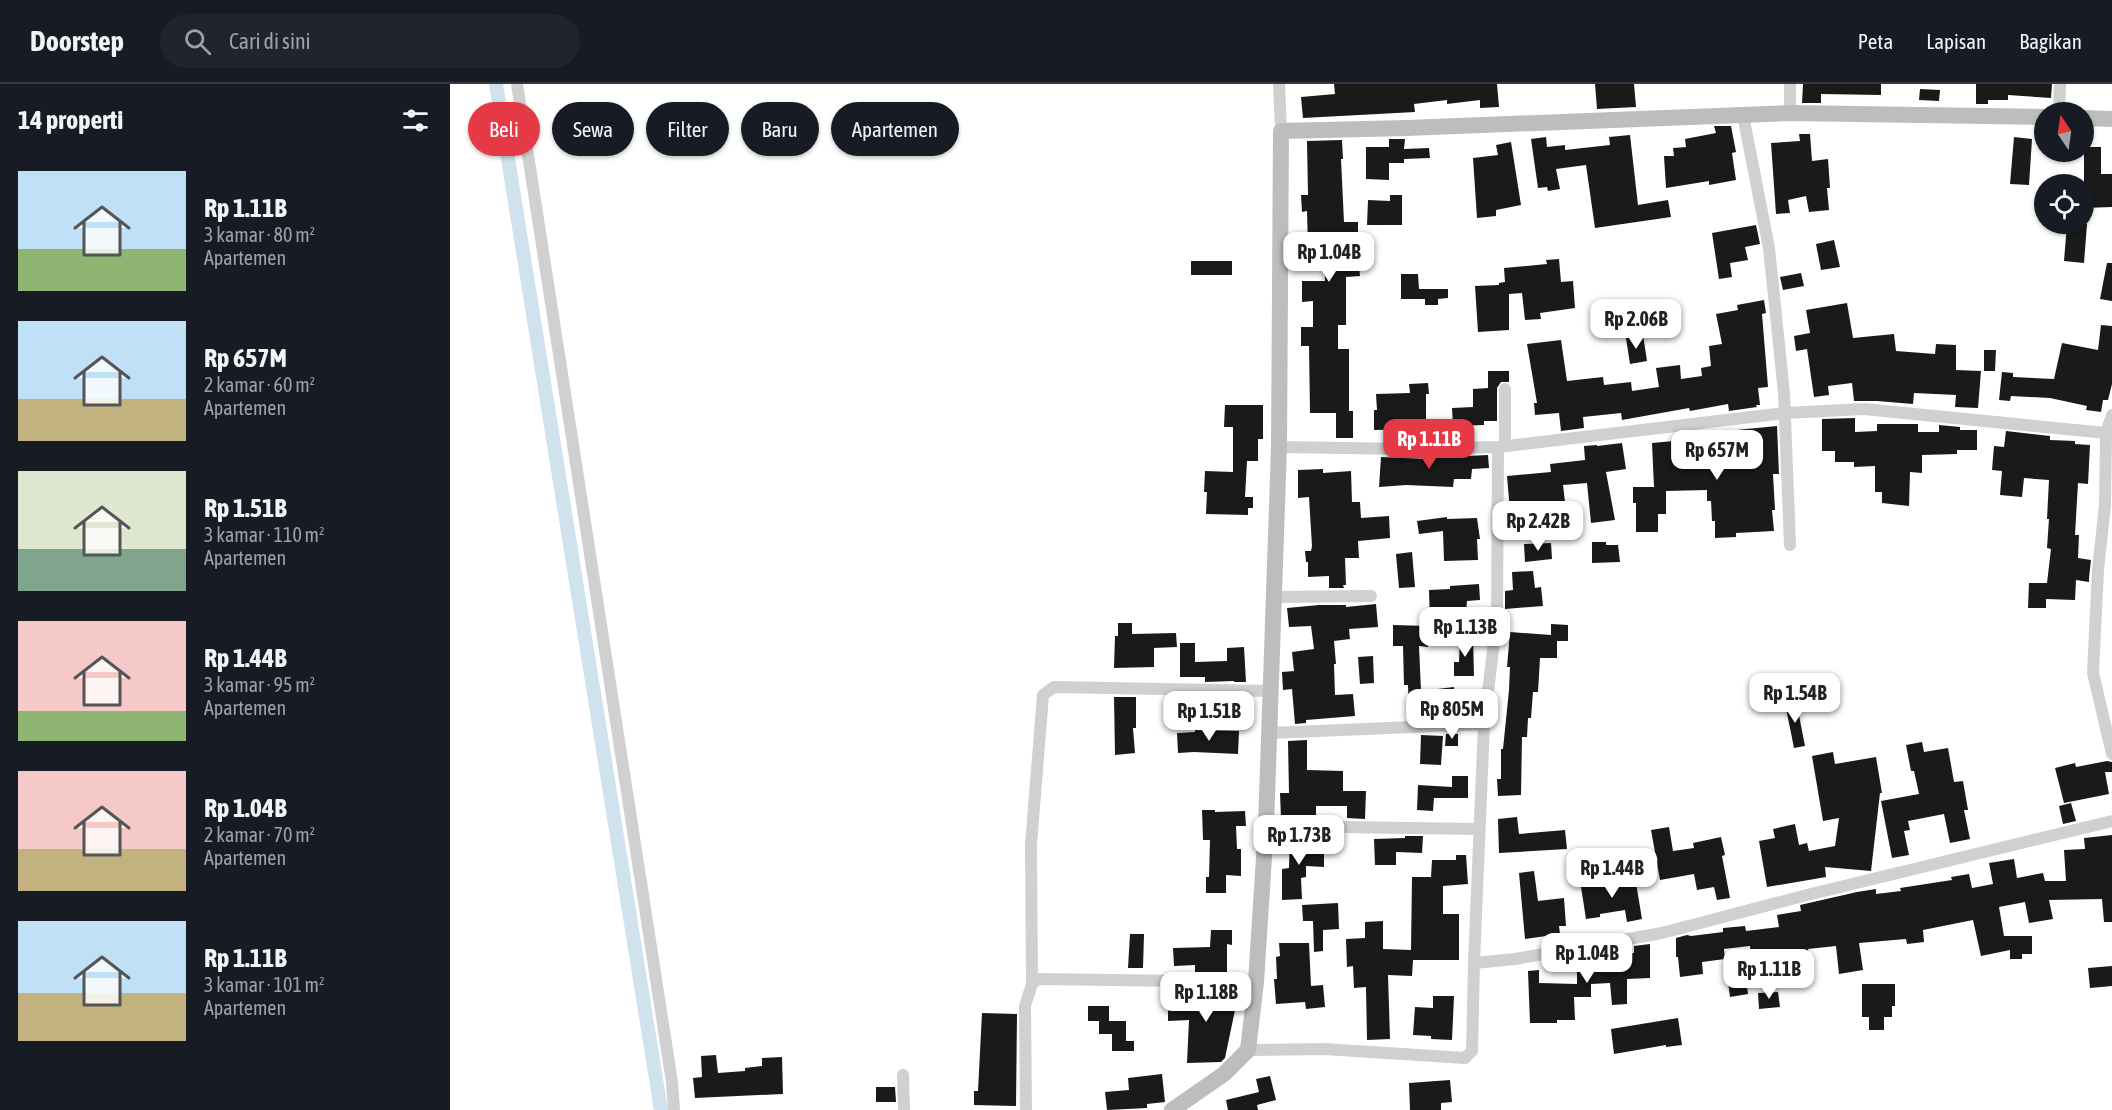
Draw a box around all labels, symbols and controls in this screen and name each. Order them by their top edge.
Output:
search box [160,14,580,68]
text: Doorstep [30,25,124,57]
icon: search [181,25,214,58]
text: Cari di sini [229,28,311,54]
text: Peta [1858,29,1893,53]
text: Lapisan [1926,29,1986,53]
text: Bagikan [2019,29,2082,53]
chip: Beli [468,102,540,156]
chip: Sewa [552,102,634,156]
chip: Filter [646,102,729,156]
chip: Baru [741,102,819,156]
chip: Apartemen [831,102,959,156]
north arrow [2034,102,2094,162]
map controls [2034,102,2094,234]
icon: filters [399,104,432,137]
text: 14 properti [18,105,123,135]
button: locate [2034,174,2094,234]
text: Rp 1.11B [204,193,287,223]
icon: home [66,195,138,267]
text: 3 kamar · 80 m² [204,223,315,246]
pin: Rp 1.04B [1267,232,1391,283]
text: Rp 1.04B [1297,240,1361,263]
text: Apartemen [204,246,286,269]
pin: Rp 2.06B [1574,299,1698,350]
text: Rp 2.06B [1604,307,1668,330]
text: Rp 657M [204,343,287,373]
icon: home [66,345,138,417]
text: 2 kamar · 60 m² [204,373,315,396]
text: Apartemen [204,396,286,419]
pin: Rp 1.11B [1367,419,1491,470]
text: Rp 1.11B [1397,427,1461,450]
pin: Rp 657M [1662,430,1772,481]
text: Rp 657M [1685,438,1749,461]
text: Rp 1.51B [204,493,287,523]
icon: home [66,495,138,567]
pin: Rp 2.42B [1476,501,1600,552]
text: Rp 2.42B [1506,509,1570,532]
text: 3 kamar · 110 m² [204,523,325,546]
text: Apartemen [204,546,286,569]
pin: Rp 1.13B [1403,607,1527,658]
text: Rp 1.13B [1433,615,1497,638]
text: Rp 1.44B [204,643,287,673]
icon: home [66,645,138,717]
text: 3 kamar · 95 m² [204,673,315,696]
pin: Rp 1.54B [1733,673,1857,724]
text: Rp 1.54B [1763,681,1827,704]
pin: Rp 805M [1397,689,1507,740]
pin: Rp 1.51B [1147,691,1271,742]
text: Apartemen [204,696,286,719]
text: Rp 805M [1420,697,1484,720]
text: Rp 1.51B [1177,699,1241,722]
text: Rp 1.04B [204,793,287,823]
icon: home [66,795,138,867]
pin: Rp 1.73B [1237,815,1361,866]
text: 2 kamar · 70 m² [204,823,315,846]
text: Rp 1.73B [1267,823,1331,846]
text: Apartemen [204,846,286,869]
pin: Rp 1.44B [1550,848,1674,899]
text: Rp 1.44B [1580,856,1644,879]
pin: Rp 1.04B [1525,933,1649,984]
text: Rp 1.04B [1555,941,1619,964]
text: Rp 1.11B [204,943,287,973]
icon: home [66,945,138,1017]
pin: Rp 1.11B [1707,949,1831,1000]
text: Rp 1.11B [1737,957,1801,980]
pin: Rp 1.18B [1144,972,1268,1023]
text: 3 kamar · 101 m² [204,973,325,996]
text: Rp 1.18B [1174,980,1238,1003]
text: Apartemen [204,996,286,1019]

